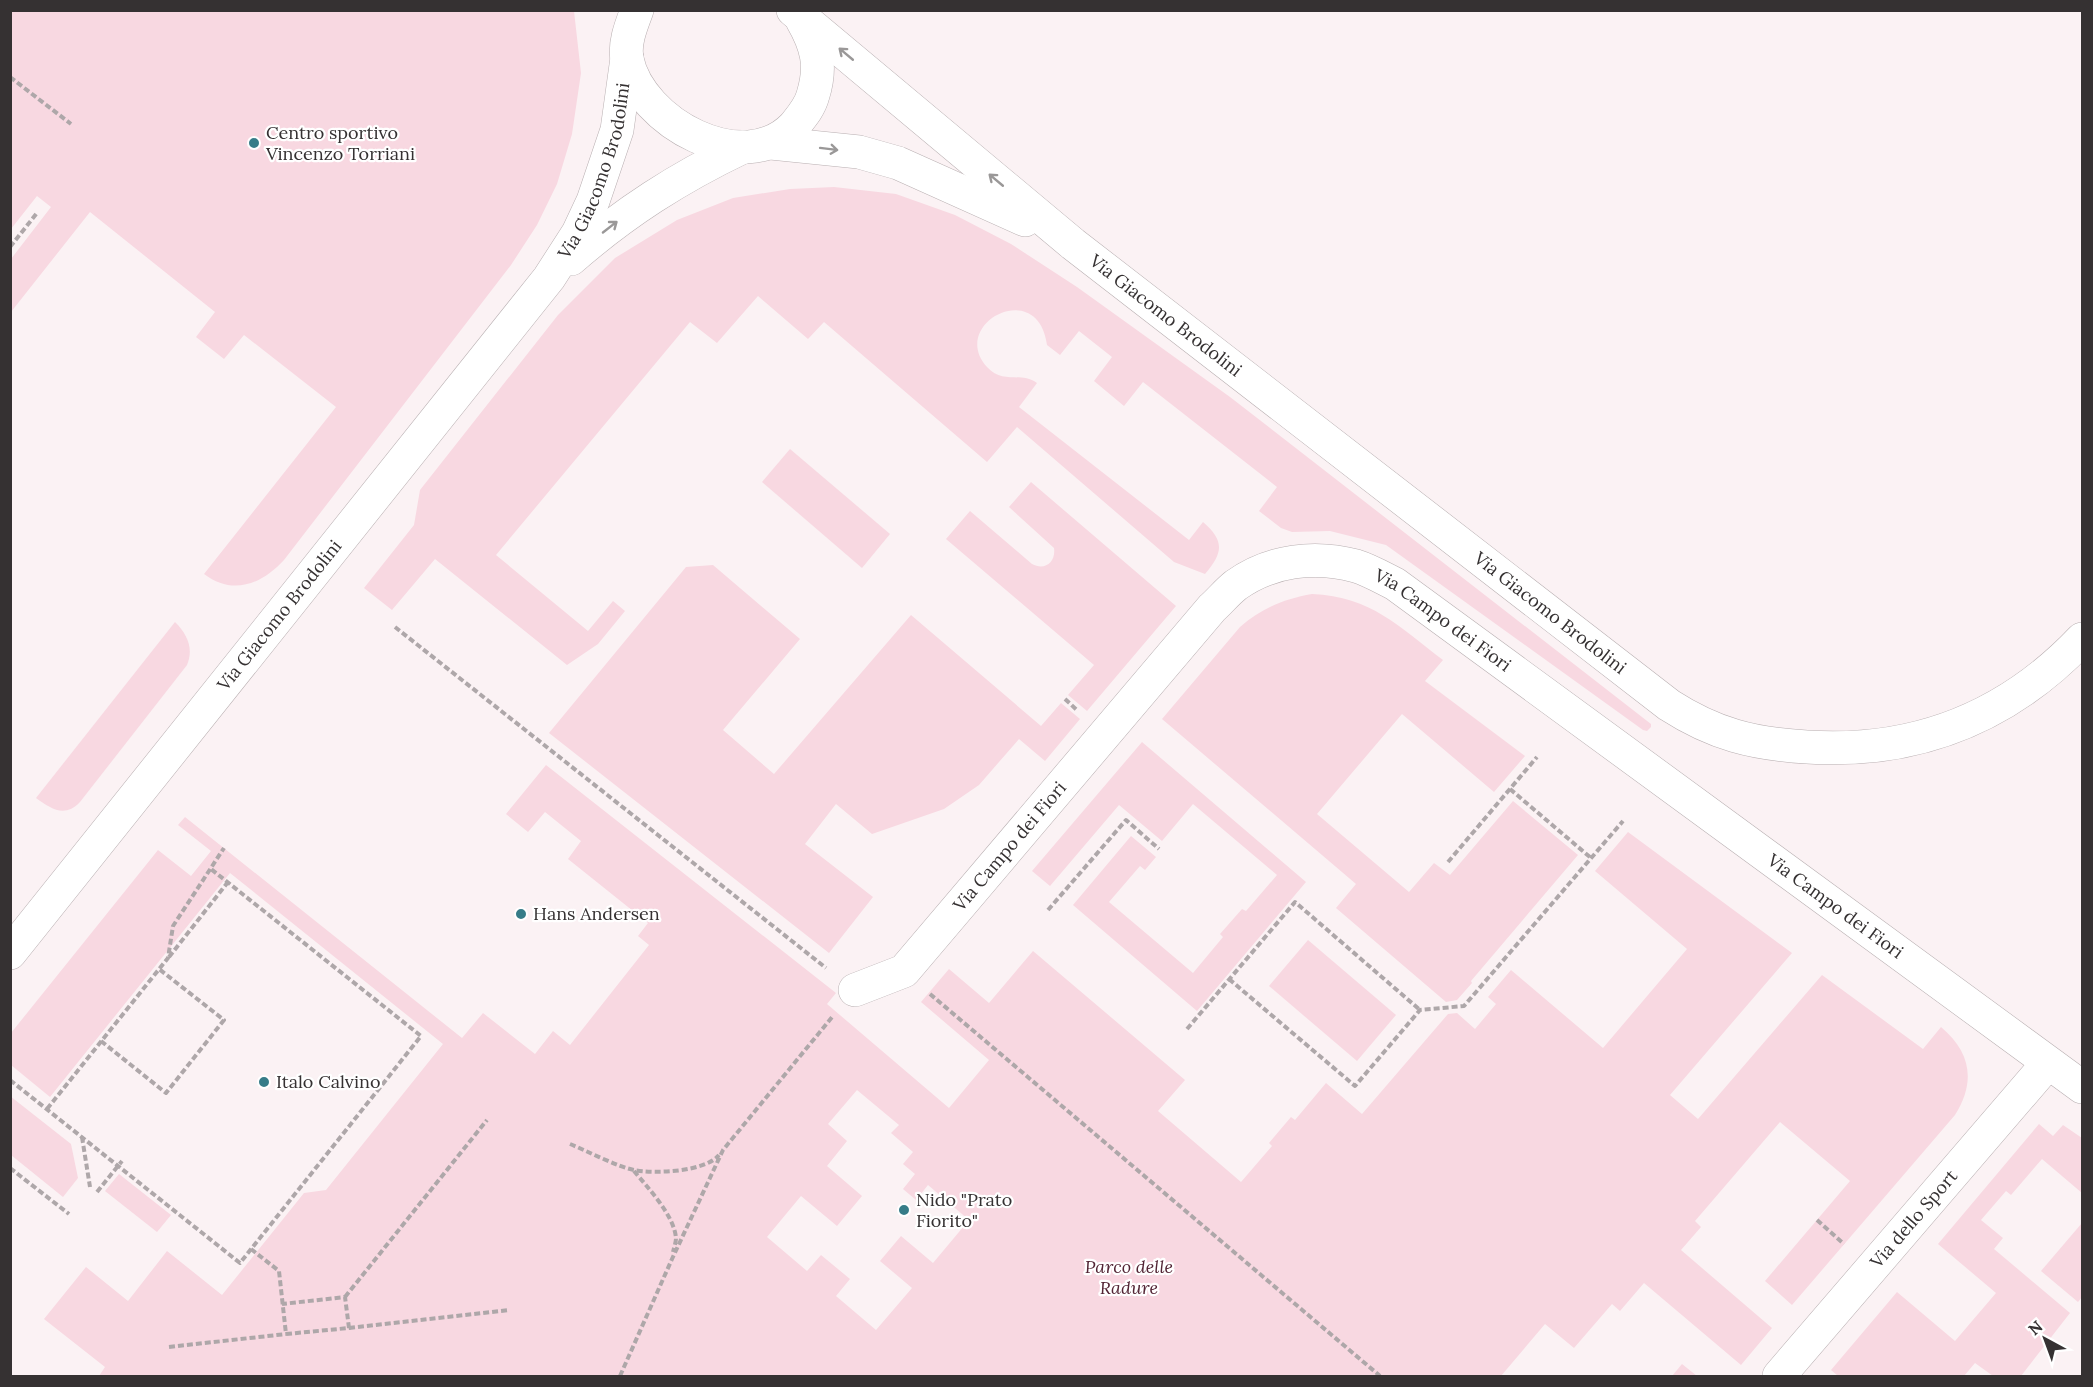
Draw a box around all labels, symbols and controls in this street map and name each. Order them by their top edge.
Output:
one-way arrow [838,48,854,61]
street label: Via Giacomo Brodolini [552,81,634,264]
place label: Centro sportivo Vincenzo Torriani [265,121,415,165]
marker: Centro sportivo Vincenzo Torriani [247,136,261,150]
one-way arrow [819,143,839,154]
one-way arrow [988,173,1004,186]
one-way arrow [602,220,618,233]
street label: Via Giacomo Brodolini [1084,248,1247,381]
street label: Via Giacomo Brodolini [211,535,346,696]
street label: Via Giacomo Brodolini [1469,546,1631,679]
street label: Via Campo dei Fiori [1370,563,1516,676]
street label: Via Campo dei Fiori [947,776,1071,916]
street label: Via Campo dei Fiori [1762,848,1908,963]
place label: Hans Andersen [533,902,660,925]
marker: Hans Andersen [514,907,528,921]
place label: Italo Calvino [276,1070,380,1093]
marker: Italo Calvino [257,1075,271,1089]
street label: Via dello Sport [1864,1165,1962,1273]
place label: Nido "Prato Fiorito" [916,1188,1012,1232]
marker: Nido "Prato Fiorito" [897,1203,911,1217]
park label: Parco delle Radure [1085,1255,1173,1299]
north arrow [2015,1309,2075,1369]
text: N [2024,1316,2046,1339]

